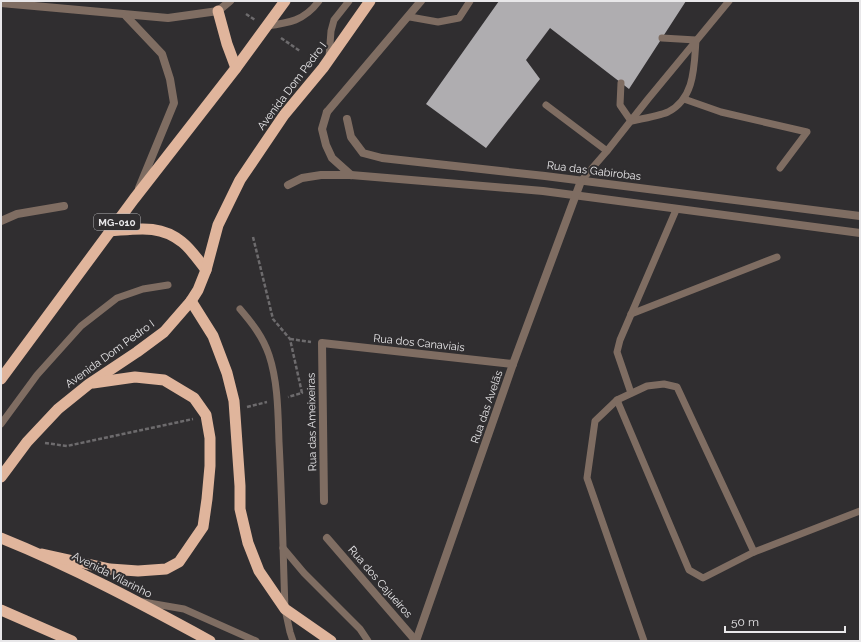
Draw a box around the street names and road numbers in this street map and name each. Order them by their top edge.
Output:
street label: Avenida Dom Pedro I [255,39,329,133]
street label: Rua das Gabirobas [546,159,642,183]
road number: MG-010 [94,214,140,230]
street label: Avenida Dom Pedro I [63,317,157,391]
street label: Rua dos Canaviais [373,332,465,354]
street label: Rua das Avelãs [468,369,506,445]
street label: Rua das Ameixeiras [305,373,319,471]
street label: Rua dos Cajueiros [345,543,415,621]
street label: Avenida Vilarinho [70,549,154,601]

